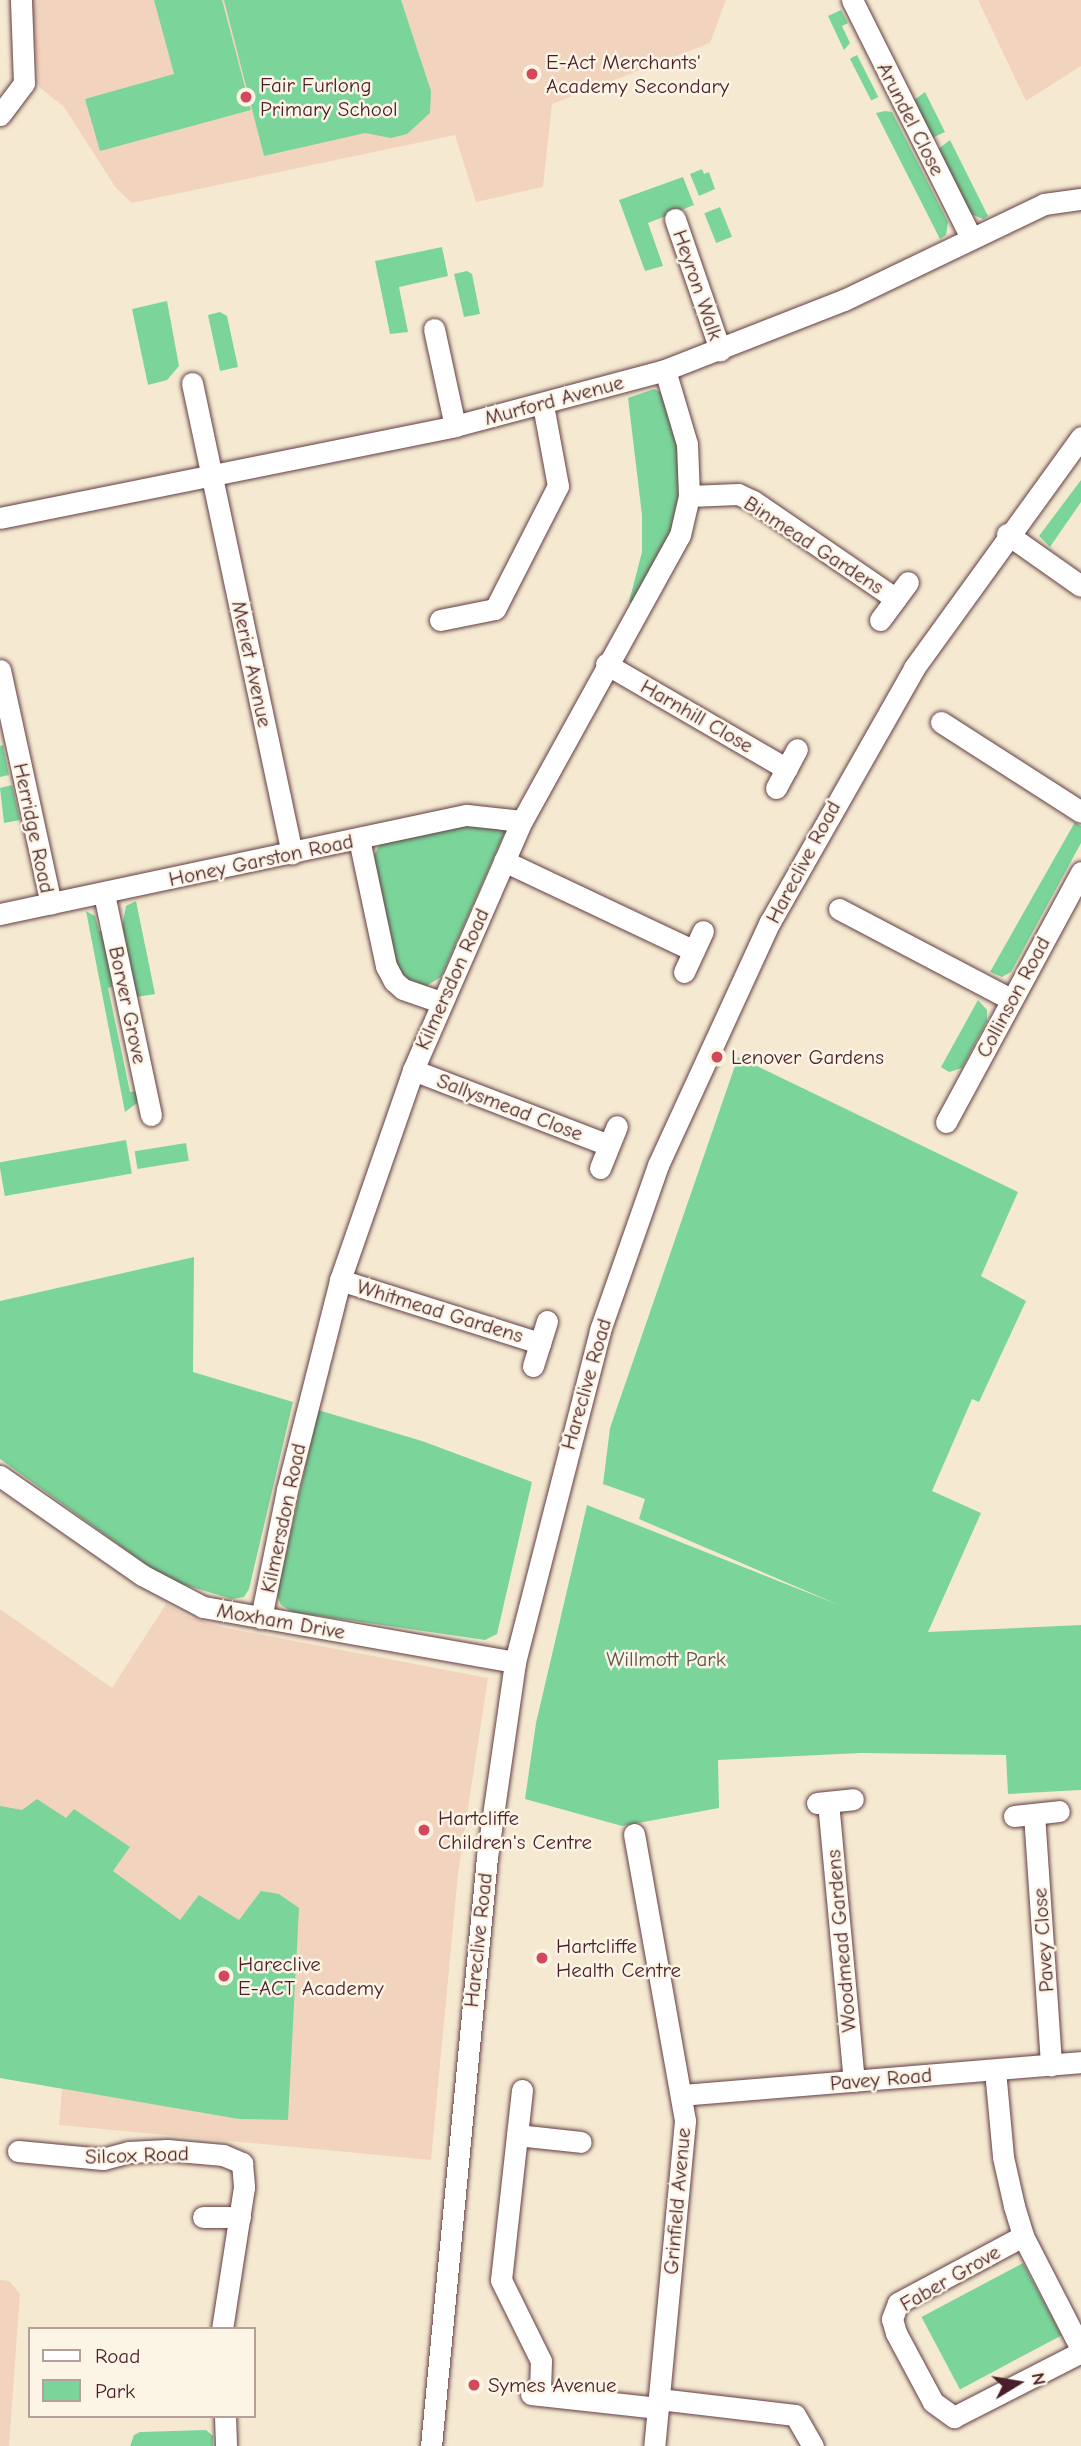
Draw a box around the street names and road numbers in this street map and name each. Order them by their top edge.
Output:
street label: Arundel Close [872,58,950,180]
street label: Heyron Walk [667,226,729,344]
street label: Murford Avenue [482,369,626,431]
street label: Binmead Gardens [739,490,889,600]
street label: Meriet Avenue [226,598,278,730]
street label: Harnhill Close [636,674,758,758]
street label: Herridge Road [8,761,60,895]
street label: Hareclive Road [760,796,846,928]
street label: Honey Garston Road [166,828,356,892]
street label: Kilmersdon Road [410,904,494,1054]
street label: Collinson Road [971,932,1055,1062]
street label: Borver Grove [103,944,153,1066]
street label: Sallysmead Close [433,1068,587,1146]
street label: Whitmead Gardens [354,1274,526,1348]
street label: Hareclive Road [555,1316,617,1452]
street label: Kilmersdon Road [255,1441,311,1595]
street label: Moxham Drive [215,1597,347,1645]
street label: Woodmead Gardens [820,1849,862,2033]
street label: Hareclive Road [458,1871,498,2009]
street label: Pavey Close [1027,1887,1059,1993]
street label: Pavey Road [829,2062,933,2096]
street label: Grinfield Avenue [658,2126,696,2276]
street label: Silcox Road [85,2141,189,2169]
street label: Faber Grove [895,2239,1005,2317]

